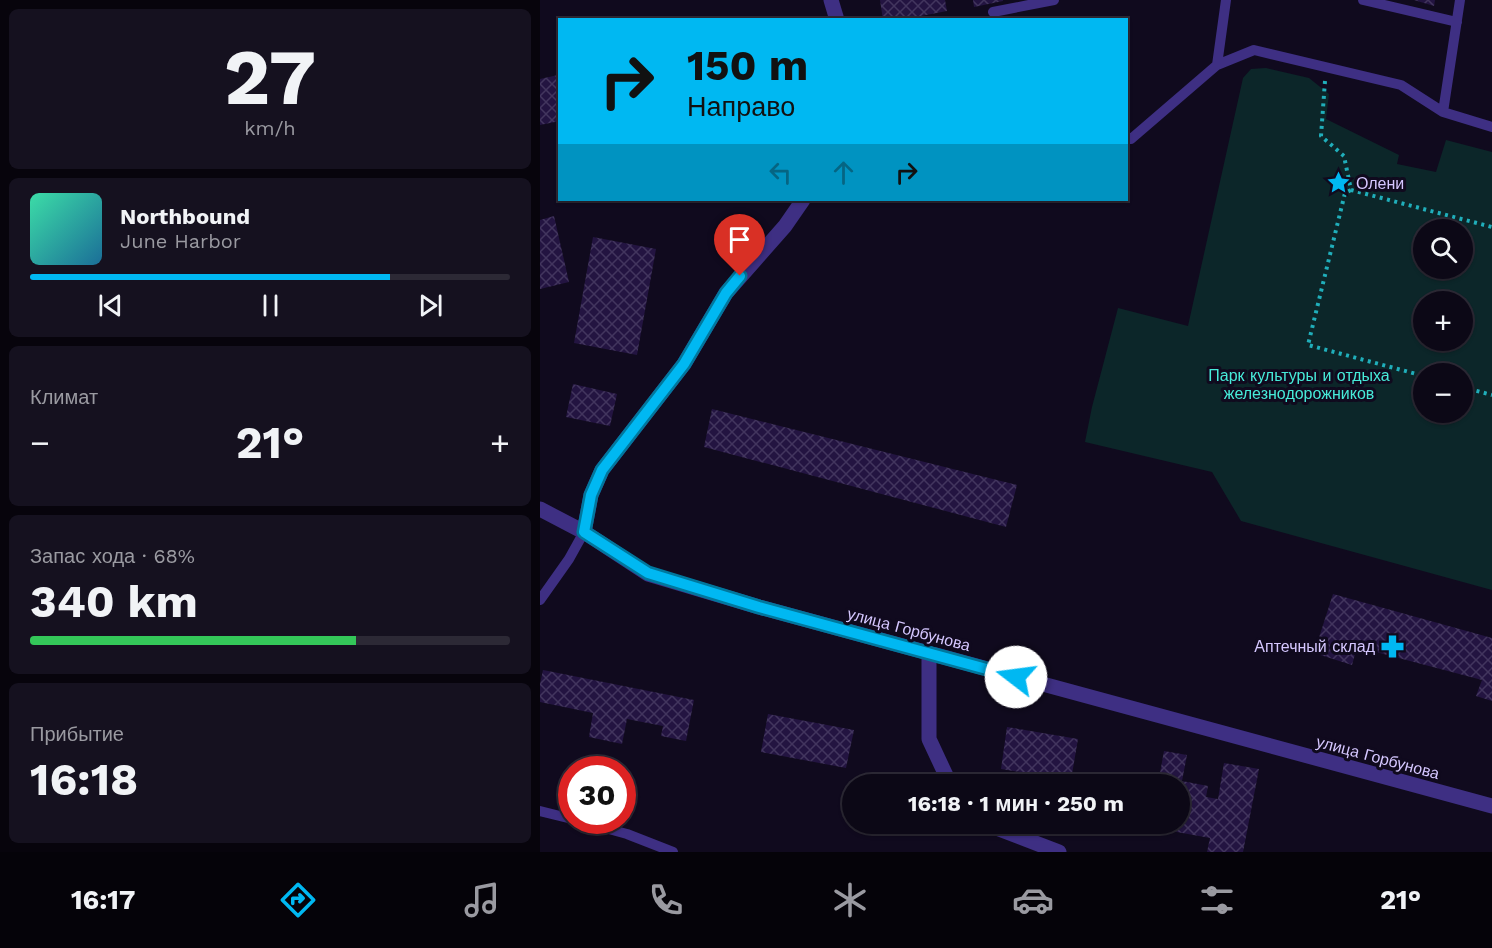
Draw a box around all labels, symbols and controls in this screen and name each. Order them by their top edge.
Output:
text: 27 [224,31,316,123]
text: 150 m [687,41,808,90]
icon: right [588,42,666,120]
text: Направо [687,91,795,123]
text: km/h [244,116,296,140]
icon: left [764,156,797,189]
icon: ahead [827,156,860,189]
icon: right [890,156,923,189]
place icon: Олени [1325,170,1351,196]
place label: Олени [1356,174,1404,193]
text: Northbound [120,204,250,229]
pin [714,214,765,276]
map controls [1413,219,1473,423]
button: search [1413,219,1473,279]
icon: arrive [723,223,756,256]
text: June Harbor [120,229,241,253]
icon: previous [94,289,127,322]
icon: pause [254,289,287,322]
icon: next [414,289,447,322]
button: + [1413,291,1473,351]
button: − [1413,363,1473,423]
park label: Парк культуры и отдыха железнодорожников [1208,366,1390,403]
text: Климат [30,385,98,409]
text: 21° [236,416,304,469]
text: − [30,423,50,462]
text: + [490,423,510,462]
text: Запас хода · 68% [30,544,195,568]
text: 340 km [30,575,198,628]
street label: улица Горбунова [845,604,973,655]
pharmacy icon: Аптечный склад [1380,633,1406,659]
place label: Аптечный склад [1254,637,1376,656]
position arrow [984,645,1048,709]
text: Прибытие [30,722,124,746]
street label: улица Горбунова [1314,732,1442,783]
text: 16:18 [30,753,138,806]
speed limit sign: 30 [558,756,636,834]
text: 16:18 · 1 мин · 250 m [908,791,1124,816]
icon: directions [277,879,319,921]
icon: music [461,879,503,921]
icon: phone [645,879,687,921]
icon: climate [829,879,871,921]
icon: car [1012,879,1054,921]
icon: filters [1196,879,1238,921]
text: 16:17 [71,884,135,916]
text: 21° [1380,884,1421,916]

